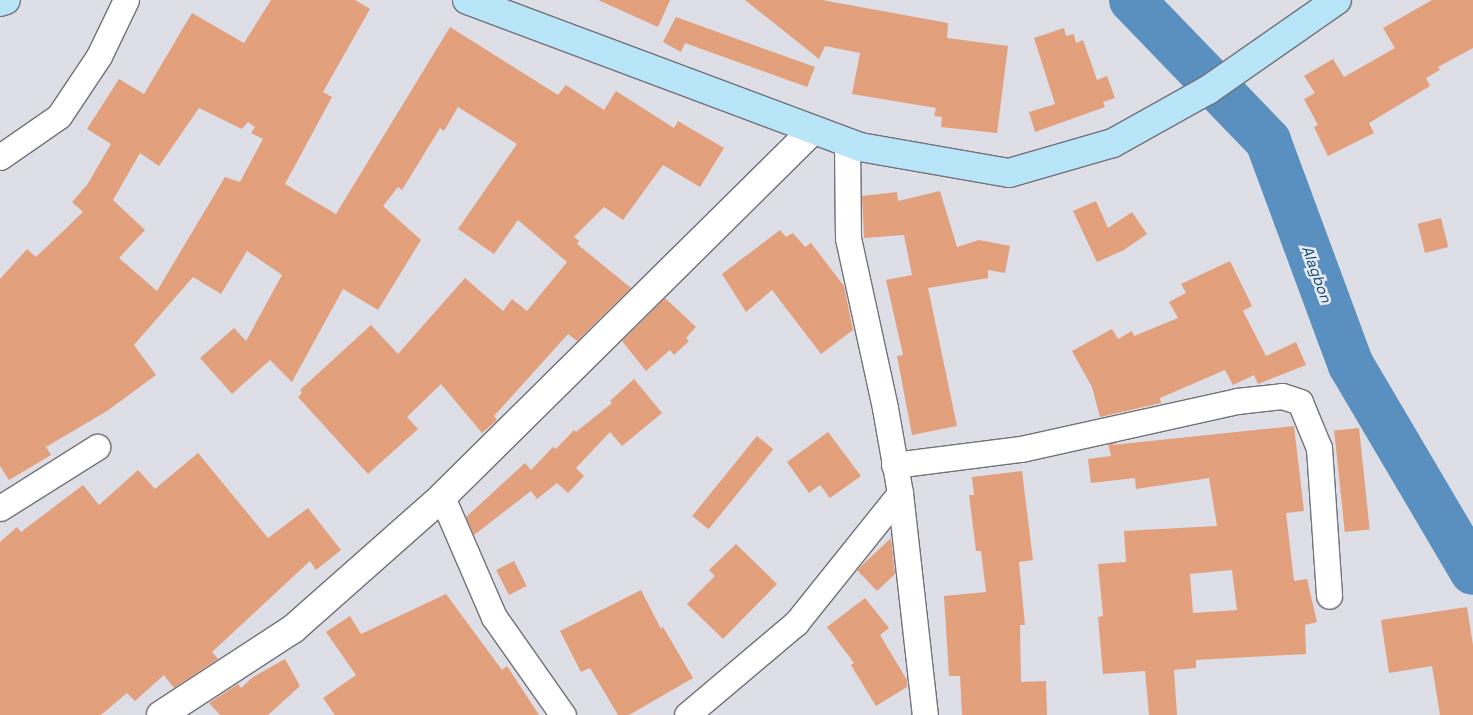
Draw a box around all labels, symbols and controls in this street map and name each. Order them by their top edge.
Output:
water label: Alagbon [1298,243,1336,305]

